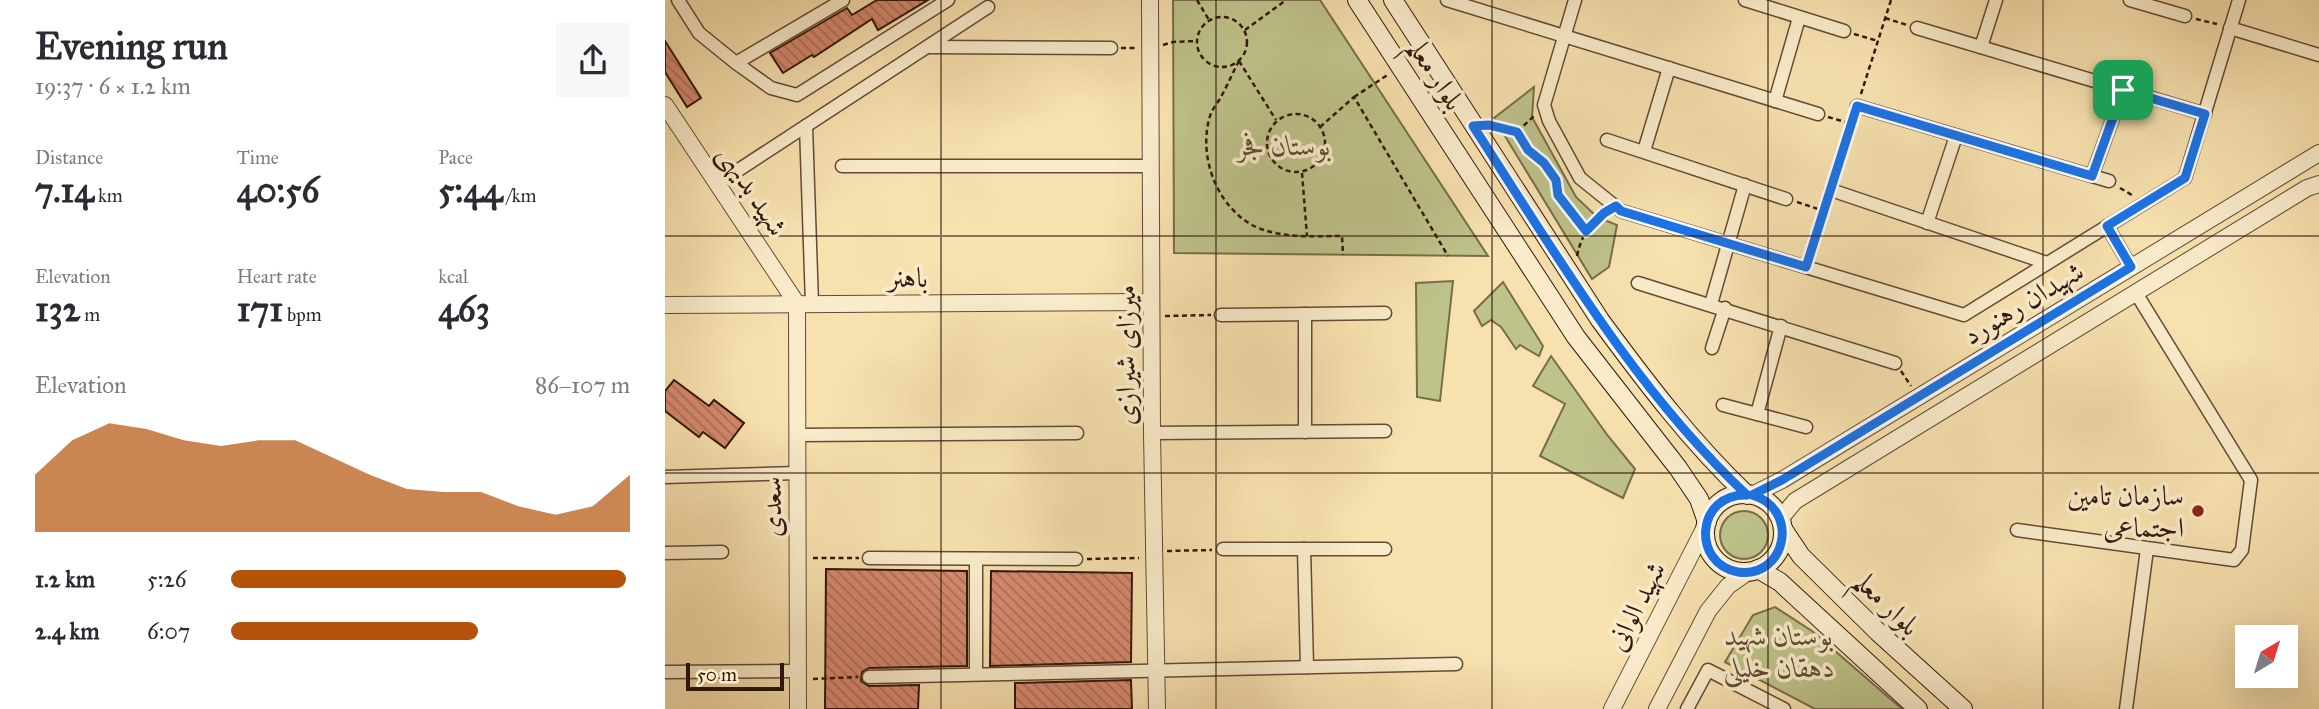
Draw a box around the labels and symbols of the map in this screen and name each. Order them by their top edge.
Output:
street label: بلوار معلم [1390,31,1472,123]
pin [2093,60,2153,120]
park label: بوستان فجر [1235,128,1331,163]
street label: شهید بدیهی [708,138,795,244]
street label: شهیدان رهنورد [1956,253,2090,354]
street label: باهنر [885,260,928,295]
street label: میرزای شیرازی [1108,285,1143,425]
street label: سعدی [754,477,789,537]
place label: سازمان تامین اجتماعی [2067,478,2184,545]
marker: سازمان تامین اجتماعی [2190,503,2206,519]
street label: شهید الوانی [1599,555,1674,657]
street label: بلوار معلم [1839,563,1928,651]
park label: بوستان شهید دهقان خلیلی [1723,618,1835,688]
north arrow [2235,625,2298,688]
scale bar [686,660,784,692]

